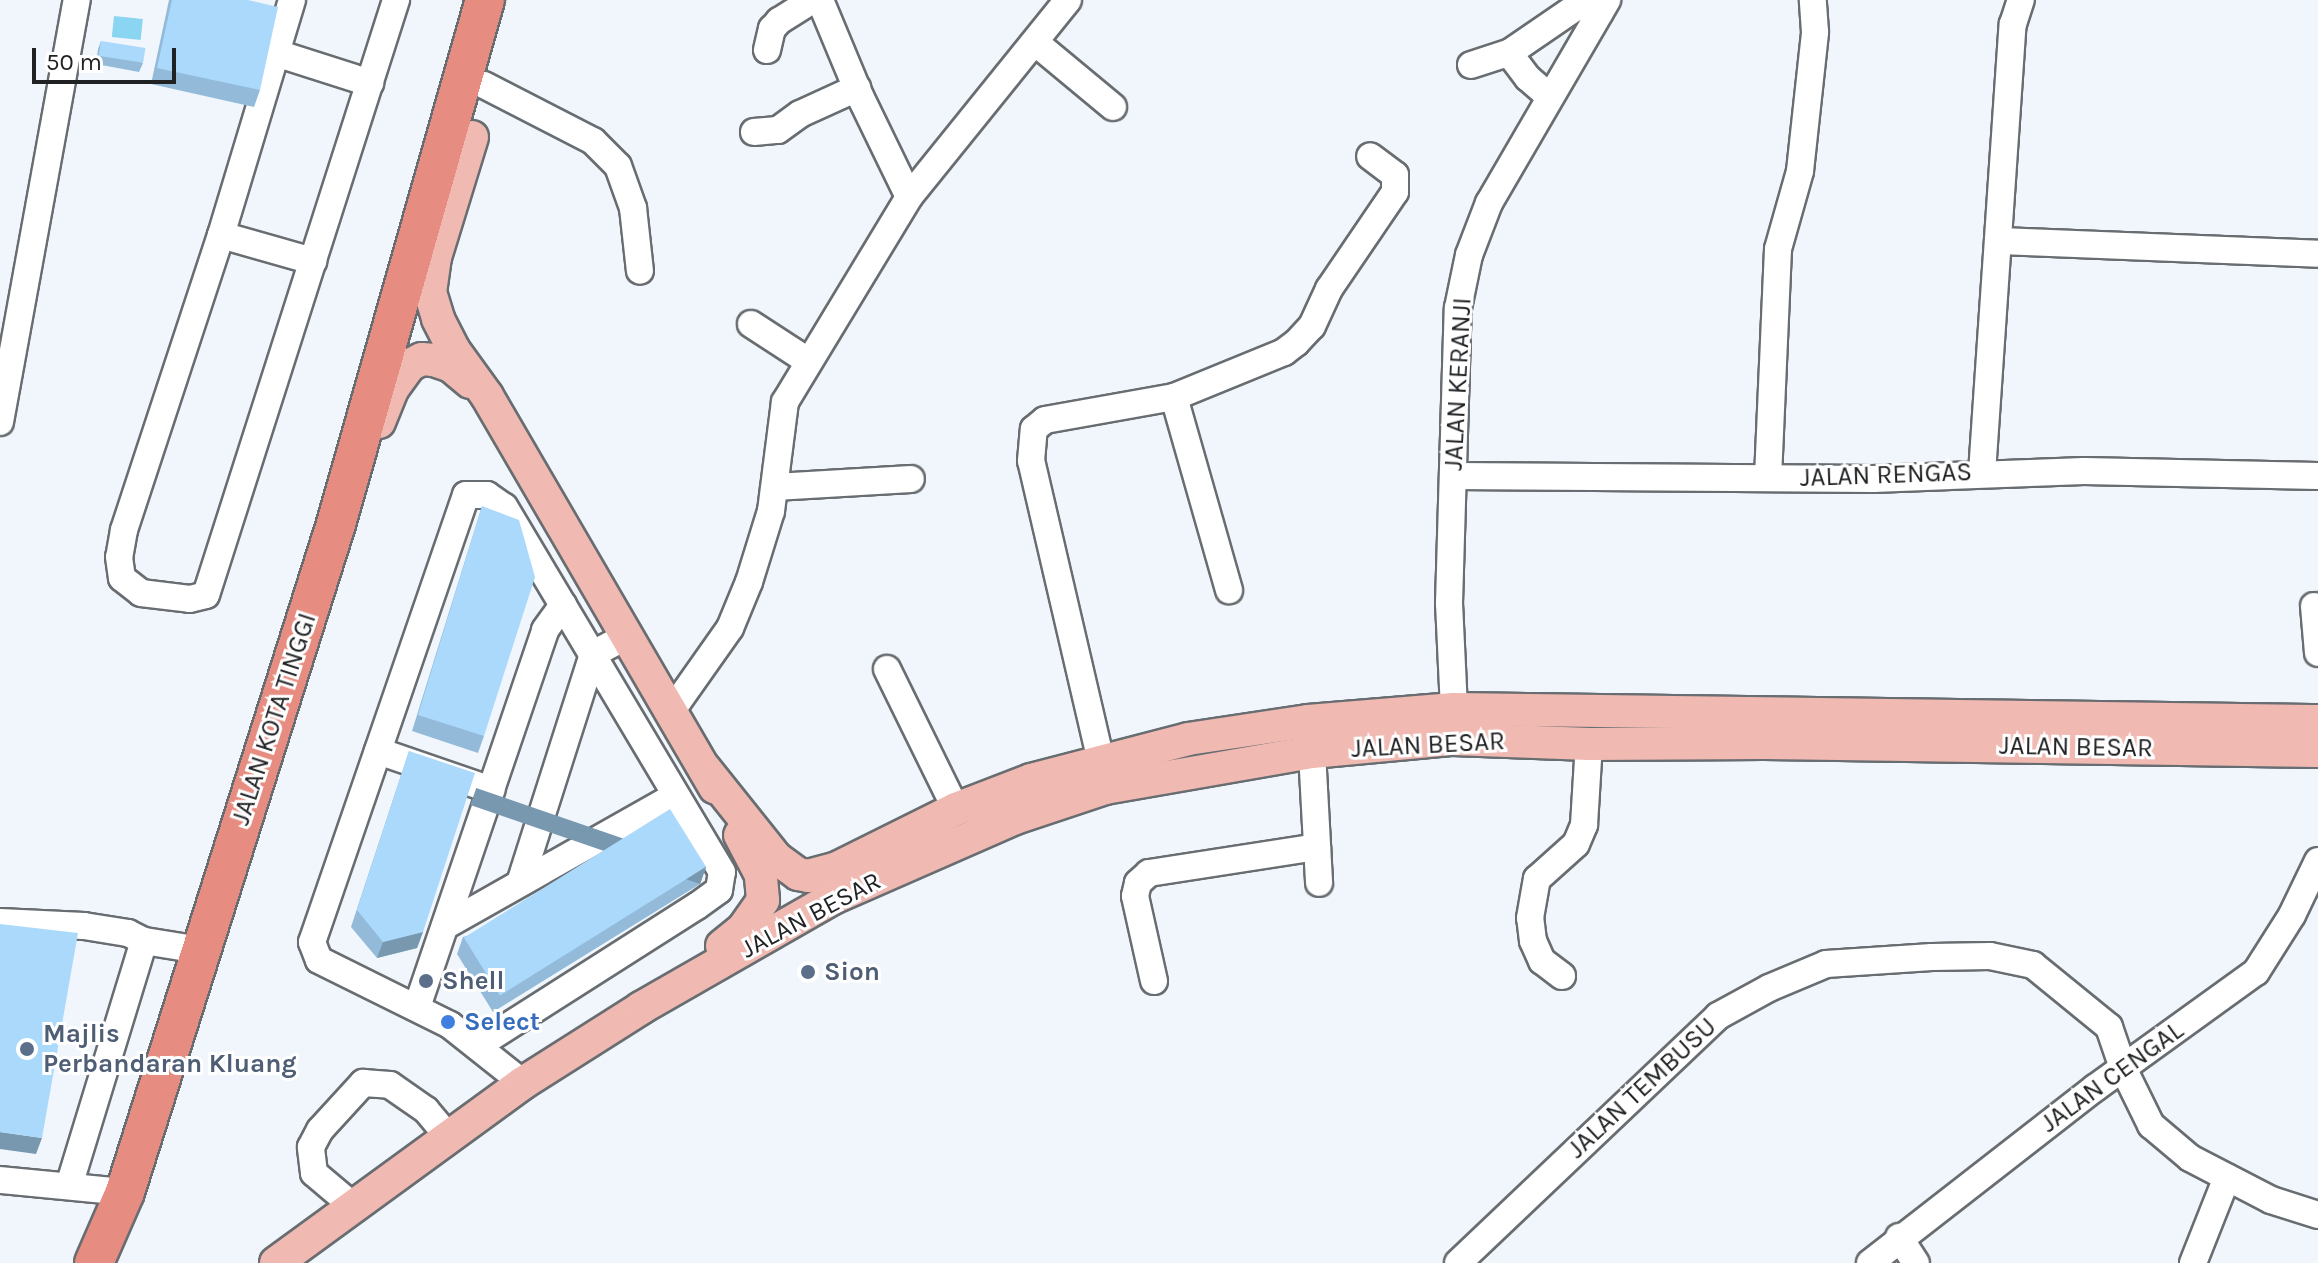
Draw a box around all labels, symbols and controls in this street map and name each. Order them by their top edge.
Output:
scale bar [36,32,180,82]
text: 50 m [46,48,102,76]
street label: JALAN KERANJI [1438,297,1478,471]
street label: JALAN RENGAS [1799,456,1973,494]
street label: JALAN KOTA TINGGI [225,609,323,829]
street label: JALAN BESAR [1350,725,1506,765]
street label: JALAN BESAR [1999,730,2153,764]
street label: JALAN BESAR [736,865,886,965]
place label: Sion [824,956,880,988]
marker: Sion [799,963,817,981]
place label: Shell [442,965,504,997]
marker: Shell [417,972,435,990]
place label: Select [464,1006,540,1038]
street label: JALAN TEMBUSU [1561,1011,1723,1165]
marker: Select [439,1013,457,1031]
street label: JALAN CENGAL [2035,1015,2189,1139]
place label: Majlis Perbandaran Kluang [43,1018,297,1080]
marker: Majlis Perbandaran Kluang [18,1040,36,1058]

